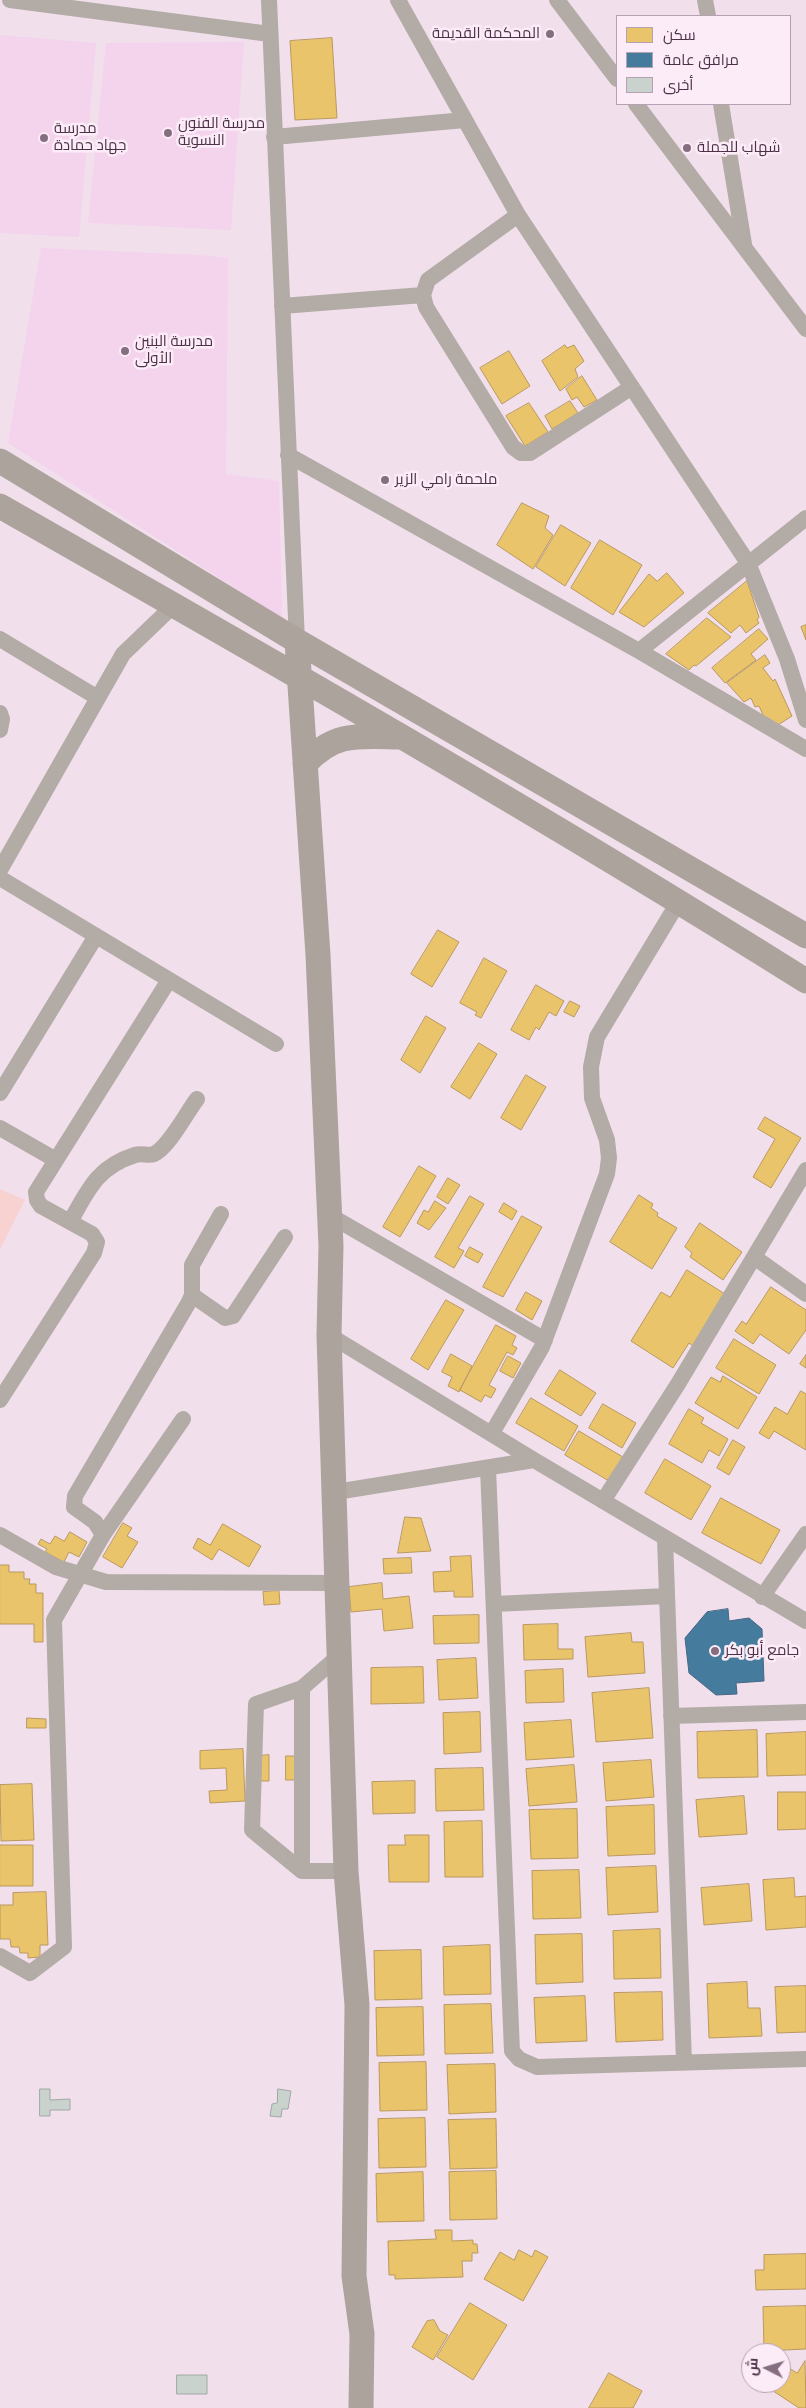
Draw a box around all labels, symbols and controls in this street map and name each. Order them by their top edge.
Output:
legend [616,15,791,105]
place label: المحكمة القديمة [432,25,540,43]
text: سكن [663,25,696,44]
marker: المحكمة القديمة [544,28,556,40]
text: مرافق عامة [663,50,739,69]
text: أخرى [663,75,693,94]
place label: مدرسة الفنون النسوية [178,115,265,150]
place label: مدرسة جهاد حمادة [54,120,126,155]
marker: مدرسة الفنون النسوية [162,127,174,139]
marker: مدرسة جهاد حمادة [38,132,50,144]
place label: شهاب للجملة [697,139,780,157]
marker: شهاب للجملة [681,142,693,154]
place label: مدرسة البنين الأولى [135,333,213,368]
marker: مدرسة البنين الأولى [119,345,131,357]
place label: ملحمة رامي الزير [395,471,497,489]
marker: ملحمة رامي الزير [379,474,391,486]
place label: جامع أبو بكر [725,1642,799,1660]
marker: جامع أبو بكر [709,1645,721,1657]
north arrow [741,2343,791,2393]
text: ش [742,2357,762,2377]

